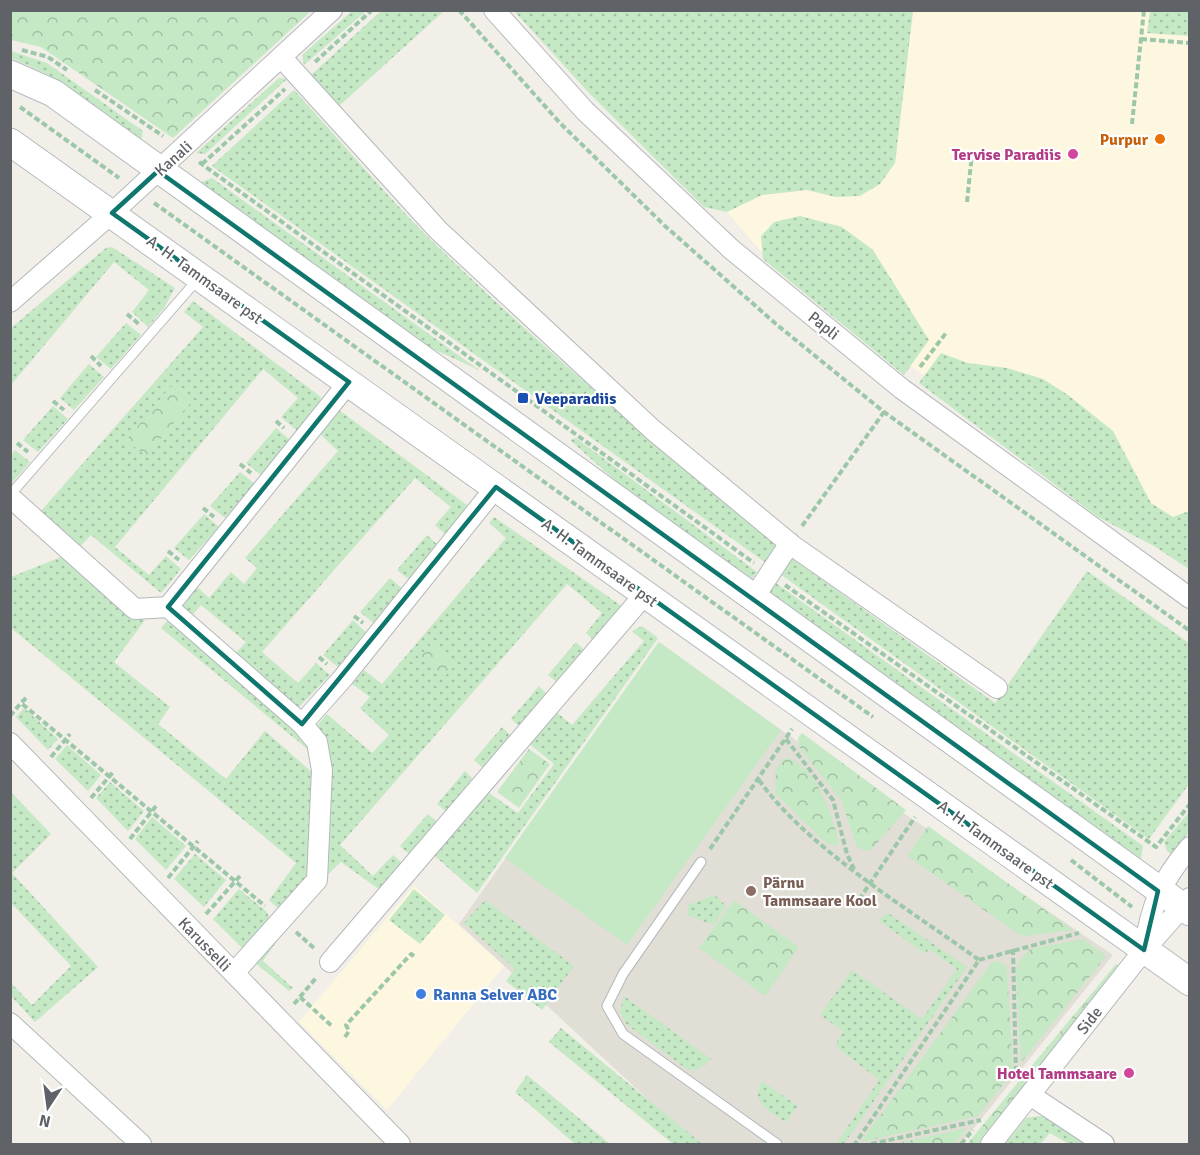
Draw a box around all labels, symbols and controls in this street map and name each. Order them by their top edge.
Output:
place label: Purpur [1100,130,1149,150]
marker: Purpur [1153,132,1167,146]
street label: Kanali [151,137,197,181]
place label: Tervise Paradiis [952,145,1061,165]
marker: Tervise Paradiis [1066,147,1080,161]
street label: A. H. Tammsaare pst [143,231,267,329]
street label: Papli [804,307,843,344]
place label: Veeparadiis [535,389,616,409]
marker: Veeparadiis [516,391,530,405]
street label: A. H. Tammsaare pst [538,514,662,612]
street label: A. H. Tammsaare pst [934,796,1058,894]
place label: Pärnu Tammsaare Kool [763,873,877,911]
marker: Pärnu Tammsaare Kool [744,884,758,898]
street label: Karusselli [174,913,235,976]
place label: Ranna Selver ABC [433,985,557,1005]
marker: Ranna Selver ABC [414,987,428,1001]
street label: Side [1073,1003,1107,1038]
place label: Hotel Tammsaare [997,1064,1117,1084]
marker: Hotel Tammsaare [1122,1066,1136,1080]
north arrow [18,1077,78,1137]
text: N [37,1110,53,1132]

